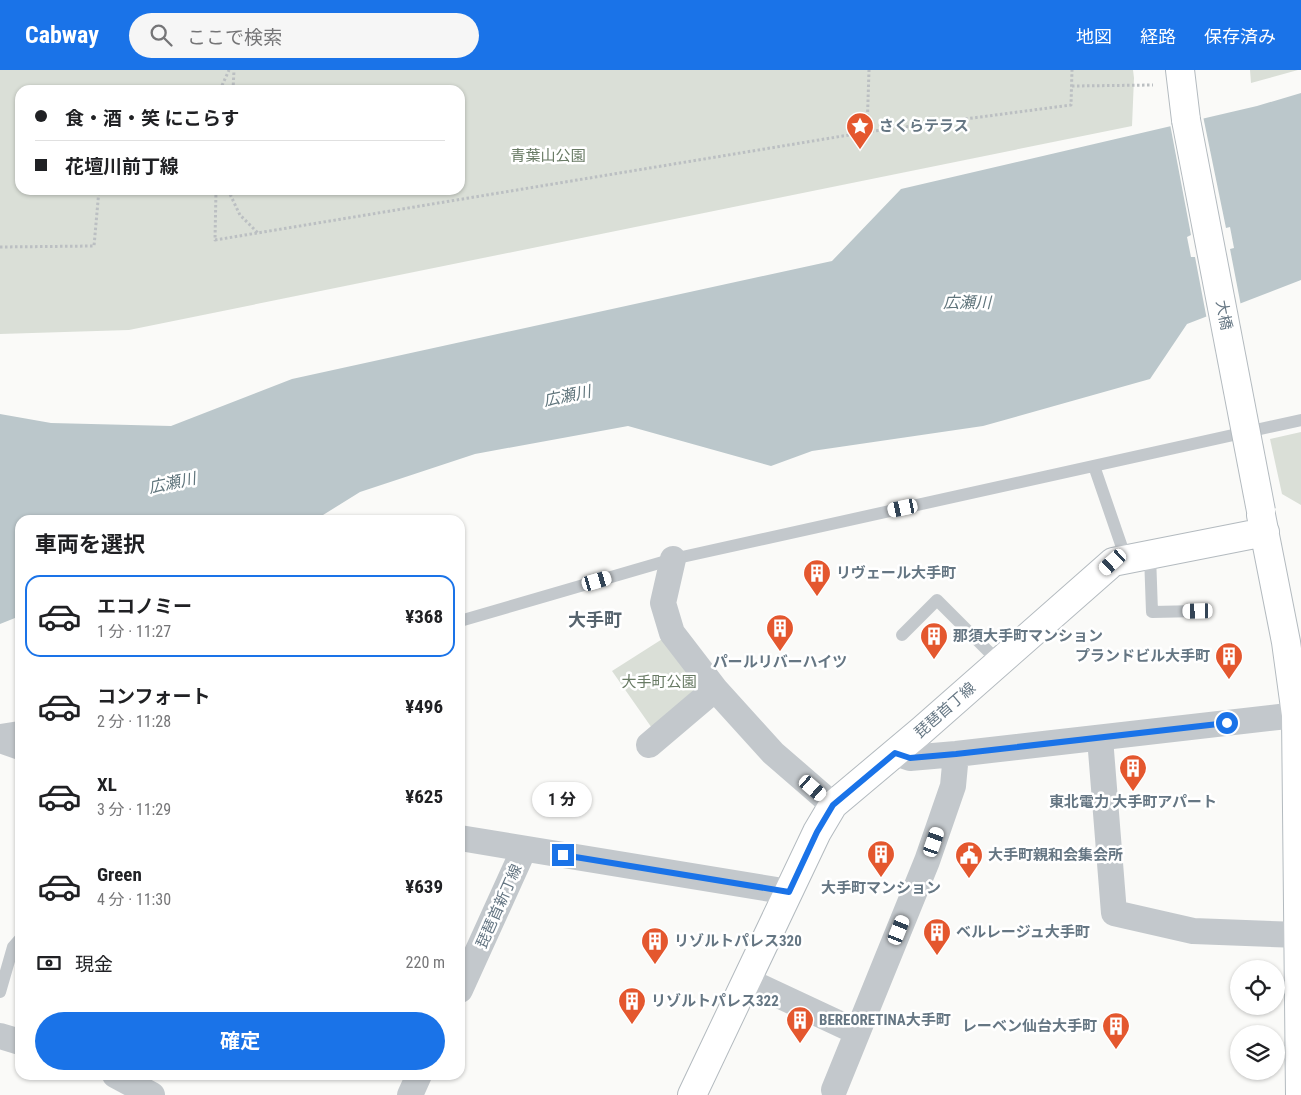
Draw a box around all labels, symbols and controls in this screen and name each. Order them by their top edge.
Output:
search box [129,13,479,58]
text: Cabway [25,21,99,49]
icon: search [147,21,175,49]
text: ここで検索 [187,26,282,49]
text: 地図 [1076,26,1112,47]
text: 経路 [1140,26,1176,47]
text: 保存済み [1204,26,1276,47]
text: 食・酒・笑 にこらす [65,107,240,130]
place icon: さくらテラス [845,111,875,150]
place label: さくらテラス [879,117,969,135]
park label: 青葉山公園 [510,147,586,165]
text: 花壇川前丁線 [65,155,179,178]
water label: 広瀬川 [943,293,993,312]
street label: 大橋 [1212,299,1236,331]
water label: 広瀬川 [542,381,594,410]
water label: 広瀬川 [147,468,199,497]
car [886,498,919,518]
text: 車両を選択 [35,532,145,557]
car [1096,546,1129,578]
building icon: リヴェール大手町 [802,558,832,597]
place label: リヴェール大手町 [836,564,956,582]
car [580,570,613,592]
icon: car [37,594,82,639]
text: エコノミー [97,595,192,618]
car [1182,603,1213,619]
text: ¥368 [405,605,443,628]
district label: 大手町 [568,609,622,630]
building icon: パールリバーハイツ [765,613,795,652]
building icon: 那須大手町マンション [919,621,949,660]
text: 1 分 · 11:27 [97,622,171,641]
place label: 那須大手町マンション [953,627,1103,645]
building icon: プランドビル大手町 [1214,641,1244,680]
place label: プランドビル大手町 [1075,647,1210,665]
place label: パールリバーハイツ [713,653,847,671]
park label: 大手町公園 [621,673,697,691]
street label: 琵琶首丁線 [911,679,979,741]
icon: car [37,684,82,729]
text: コンフォート [97,685,210,708]
text: ¥496 [405,695,443,718]
text: 2 分 · 11:28 [97,712,171,731]
route start [1216,712,1238,734]
building icon: 東北電力 大手町アパート [1118,753,1148,792]
car [796,772,829,804]
text: XL [97,773,117,796]
icon: car [37,774,82,819]
callout: 1 分 [533,782,593,818]
text: ¥625 [405,785,443,808]
text: 1 分 [548,790,576,809]
place label: 東北電力 大手町アパート [1049,793,1217,811]
text: 3 分 · 11:29 [97,800,171,819]
car [922,825,945,859]
building icon: 大手町マンション [866,839,896,878]
public building icon: 大手町親和会集会所 [954,840,984,879]
route end [552,844,574,866]
place label: 大手町親和会集会所 [988,846,1123,864]
street label: 琵琶首新丁線 [472,861,526,951]
text: Green [97,863,142,886]
icon: car [37,864,82,909]
text: ¥639 [405,875,443,898]
place label: 大手町マンション [821,879,941,897]
text: 4 分 · 11:30 [97,890,171,909]
car [886,913,911,947]
building icon: ベルレージュ大手町 [922,917,952,956]
place label: ベルレージュ大手町 [956,923,1090,941]
building icon: リゾルトパレス320 [640,926,670,965]
place label: リゾルトパレス320 [674,932,802,950]
icon: cash [35,949,63,977]
text: 現金 [75,953,113,976]
text: 220 m [406,953,445,972]
map controls [1230,960,1285,1080]
button: locate [1230,960,1285,1015]
building icon: リゾルトパレス322 [617,986,647,1025]
place label: リゾルトパレス322 [651,992,779,1010]
building icon: BEREORETINA大手町 [785,1005,815,1044]
place label: BEREORETINA大手町 [819,1011,951,1029]
building icon: レーベン仙台大手町 [1101,1011,1131,1050]
button: 確定 [35,1012,445,1070]
place label: レーベン仙台大手町 [962,1017,1097,1035]
button: layers [1230,1025,1285,1080]

